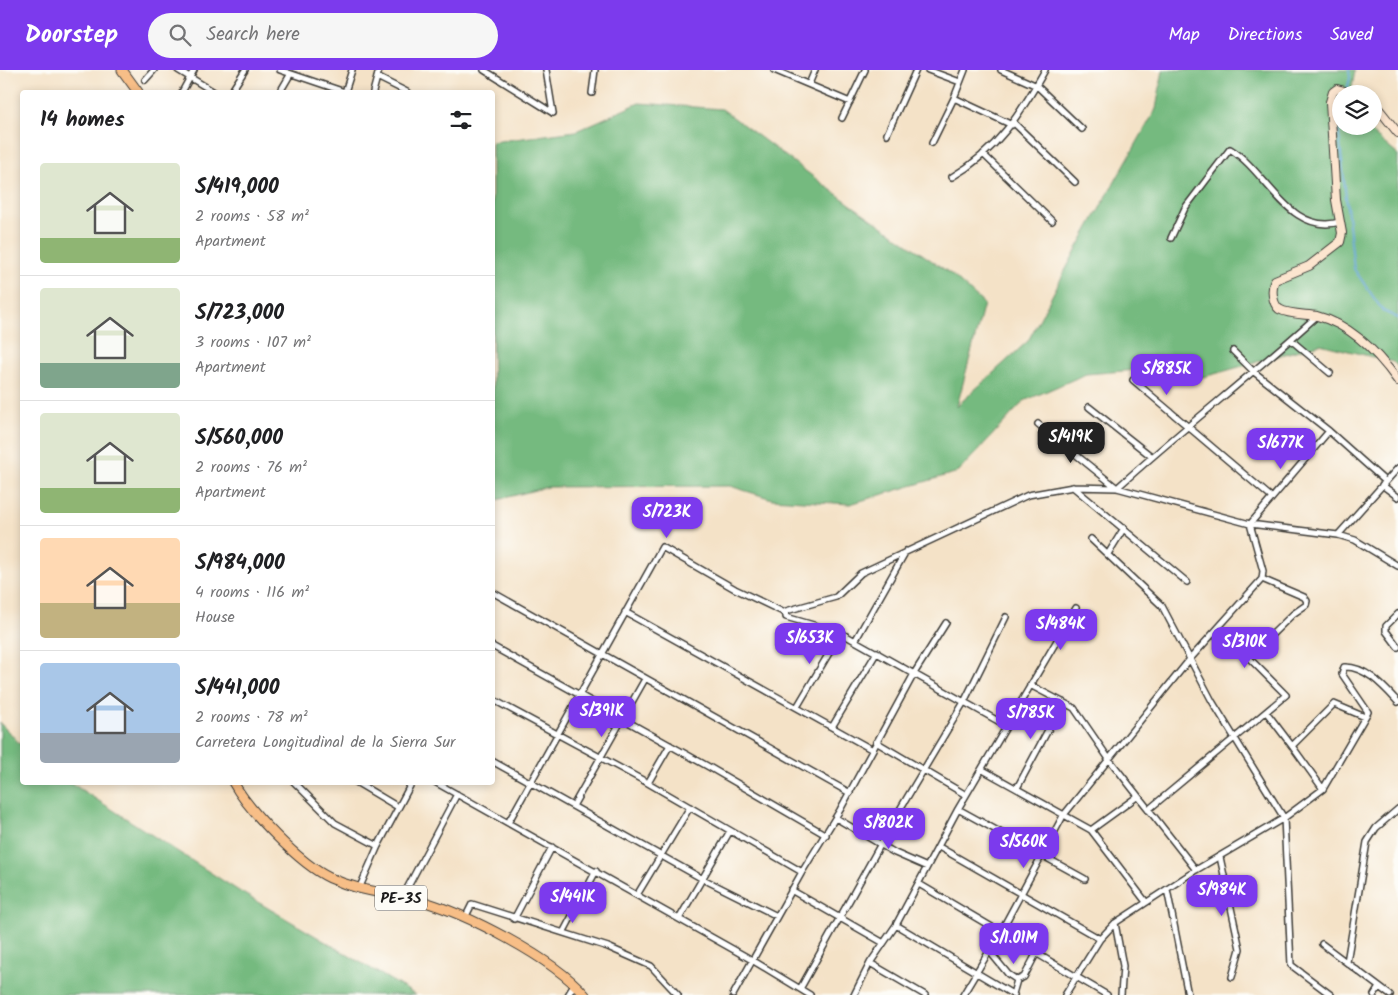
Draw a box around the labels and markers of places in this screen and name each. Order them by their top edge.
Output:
pin: S/885K [1126,354,1208,396]
pin: S/419K [1030,422,1112,464]
pin: S/677K [1240,428,1322,470]
pin: S/723K [626,496,708,539]
pin: S/484K [1020,608,1102,651]
pin: S/653K [769,622,851,665]
pin: S/310K [1204,626,1286,669]
pin: S/391K [561,696,643,738]
pin: S/785K [990,698,1072,740]
pin: S/802K [848,808,930,850]
pin: S/560K [983,826,1065,869]
pin: S/984K [1181,874,1263,917]
pin: S/441K [532,882,614,924]
pin: S/1.01M [968,922,1060,965]

